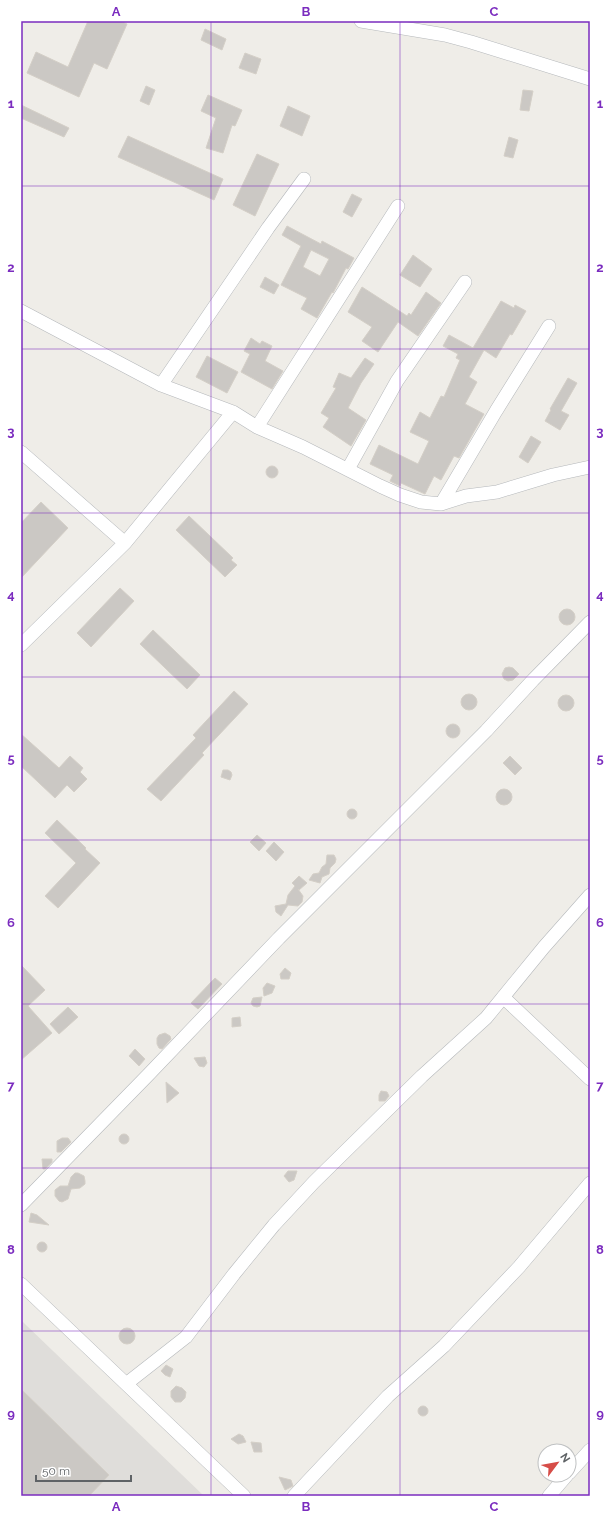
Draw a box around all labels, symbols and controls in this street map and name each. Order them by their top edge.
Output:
text: A [112,4,121,19]
text: B [302,4,311,19]
text: C [490,4,499,19]
text: 1 [8,96,15,111]
text: 1 [597,96,604,111]
text: 2 [7,260,15,275]
text: 2 [596,260,604,275]
text: 3 [7,424,15,439]
text: 3 [596,424,604,439]
text: 4 [7,587,15,602]
text: 4 [596,587,604,602]
text: 5 [7,751,15,766]
text: 5 [596,751,604,766]
text: 6 [7,915,15,930]
text: 6 [596,915,604,930]
text: 7 [7,1078,15,1093]
text: 7 [596,1078,604,1093]
text: 8 [7,1242,15,1257]
text: 8 [596,1242,604,1257]
text: 9 [7,1406,15,1421]
text: 9 [596,1406,604,1421]
north arrow [537,1443,577,1483]
text: N [557,1451,573,1465]
scale bar [36,1457,131,1483]
text: 50 m [42,1464,70,1478]
text: A [112,1499,121,1514]
text: B [302,1499,311,1514]
text: C [490,1499,499,1514]

